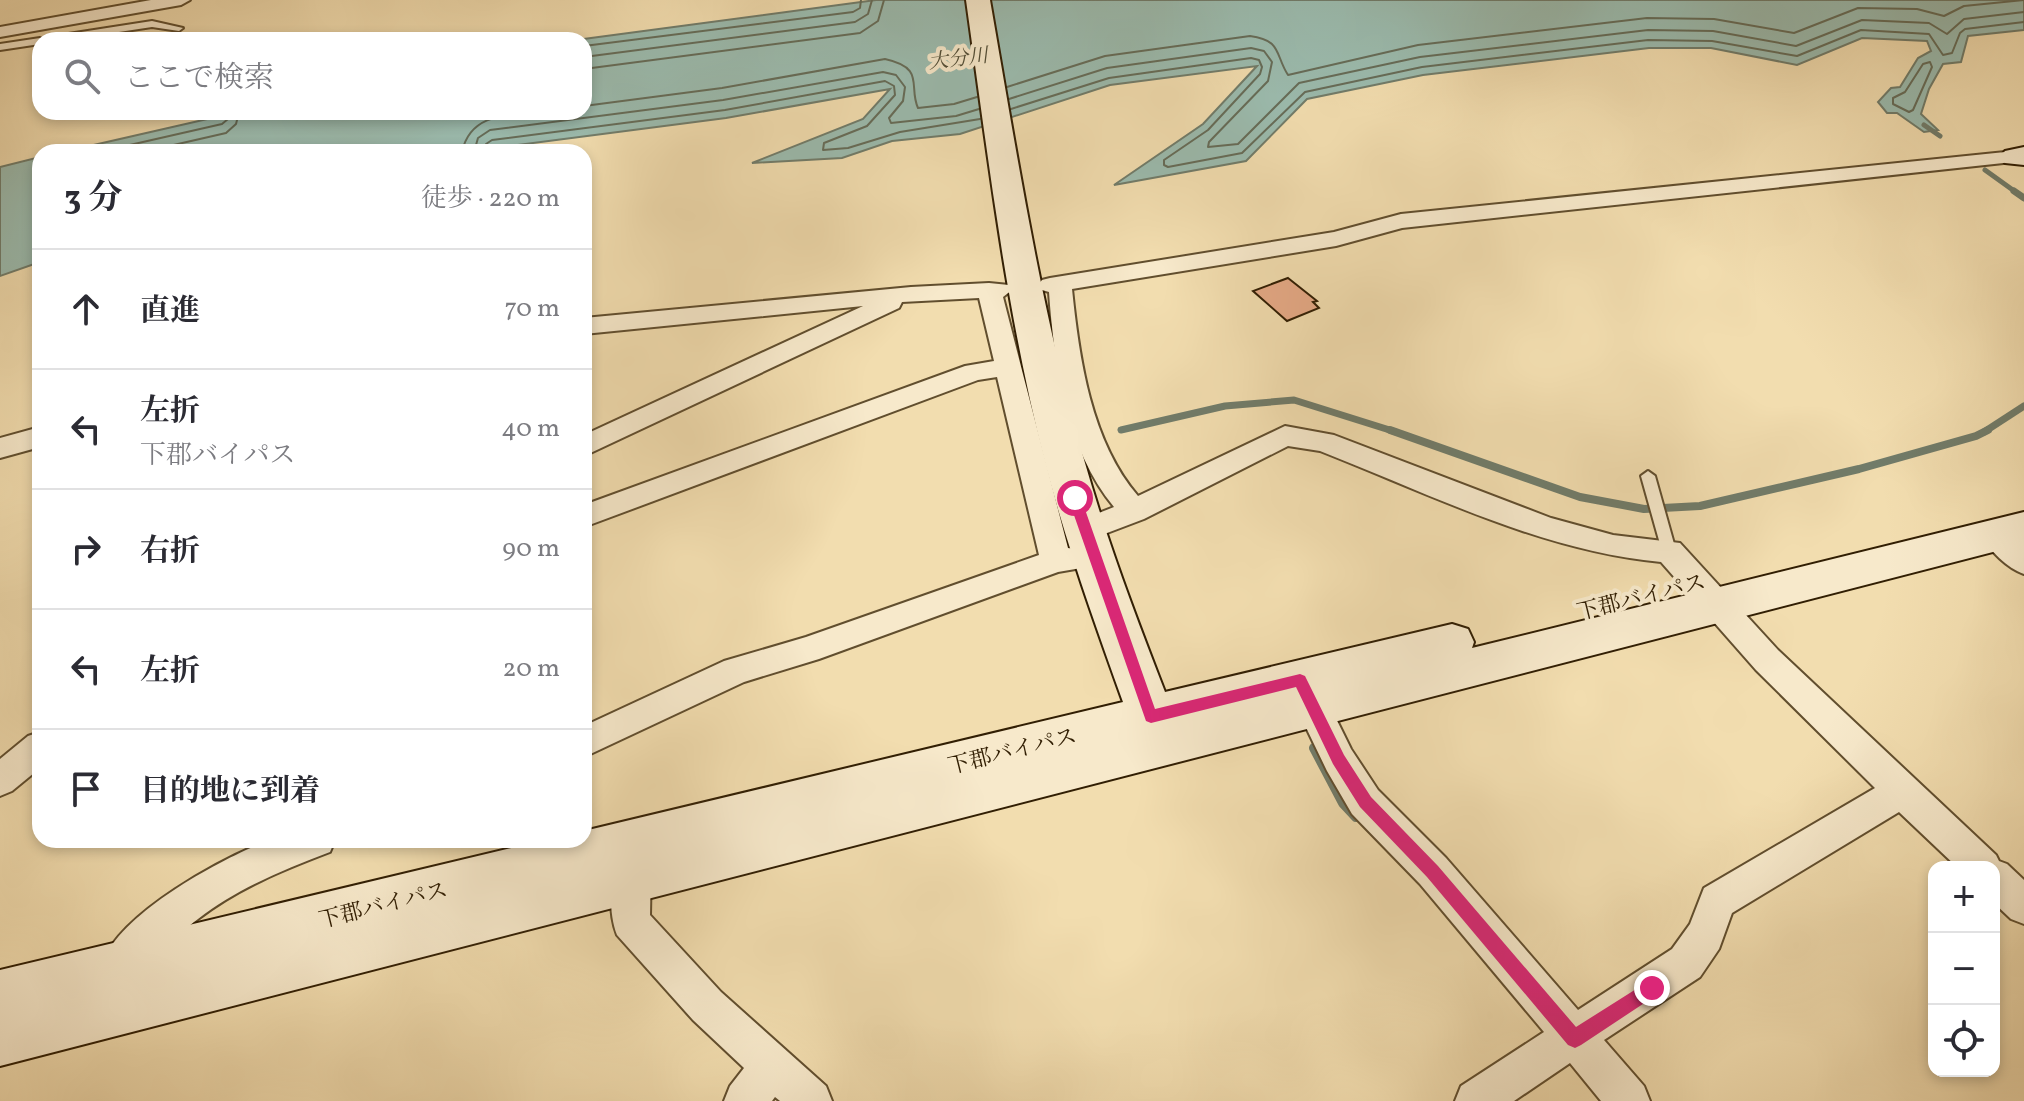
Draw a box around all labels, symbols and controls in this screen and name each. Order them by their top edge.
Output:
search box [32,32,592,120]
water label: 大分川 [927,42,992,78]
icon: search [60,54,104,98]
text: ここで検索 [124,58,274,100]
text: 3 分 [64,176,122,223]
text: 徒歩 · 220 m [421,181,560,217]
icon: ahead [64,287,108,331]
text: 直進 [140,291,200,333]
text: 70 m [505,291,560,327]
text: 左折 [140,391,200,433]
icon: left [64,407,108,451]
text: 40 m [501,411,560,447]
text: 下郡バイパス [140,438,295,474]
route start [1057,480,1093,516]
icon: right [64,527,108,571]
text: 右折 [140,531,200,573]
text: 90 m [502,531,560,567]
street label: 下郡バイパス [1574,567,1709,629]
icon: left [64,647,108,691]
text: 左折 [140,651,200,693]
text: 20 m [502,651,560,687]
street label: 下郡バイパス [945,721,1080,783]
icon: arrive [64,767,108,811]
text: 目的地に到着 [140,771,320,813]
map controls [1928,861,2000,1077]
button: + [1928,861,2000,933]
street label: 下郡バイパス [316,875,451,937]
button: − [1928,933,2000,1005]
route end [1634,970,1670,1006]
button: locate [1928,1005,2000,1077]

